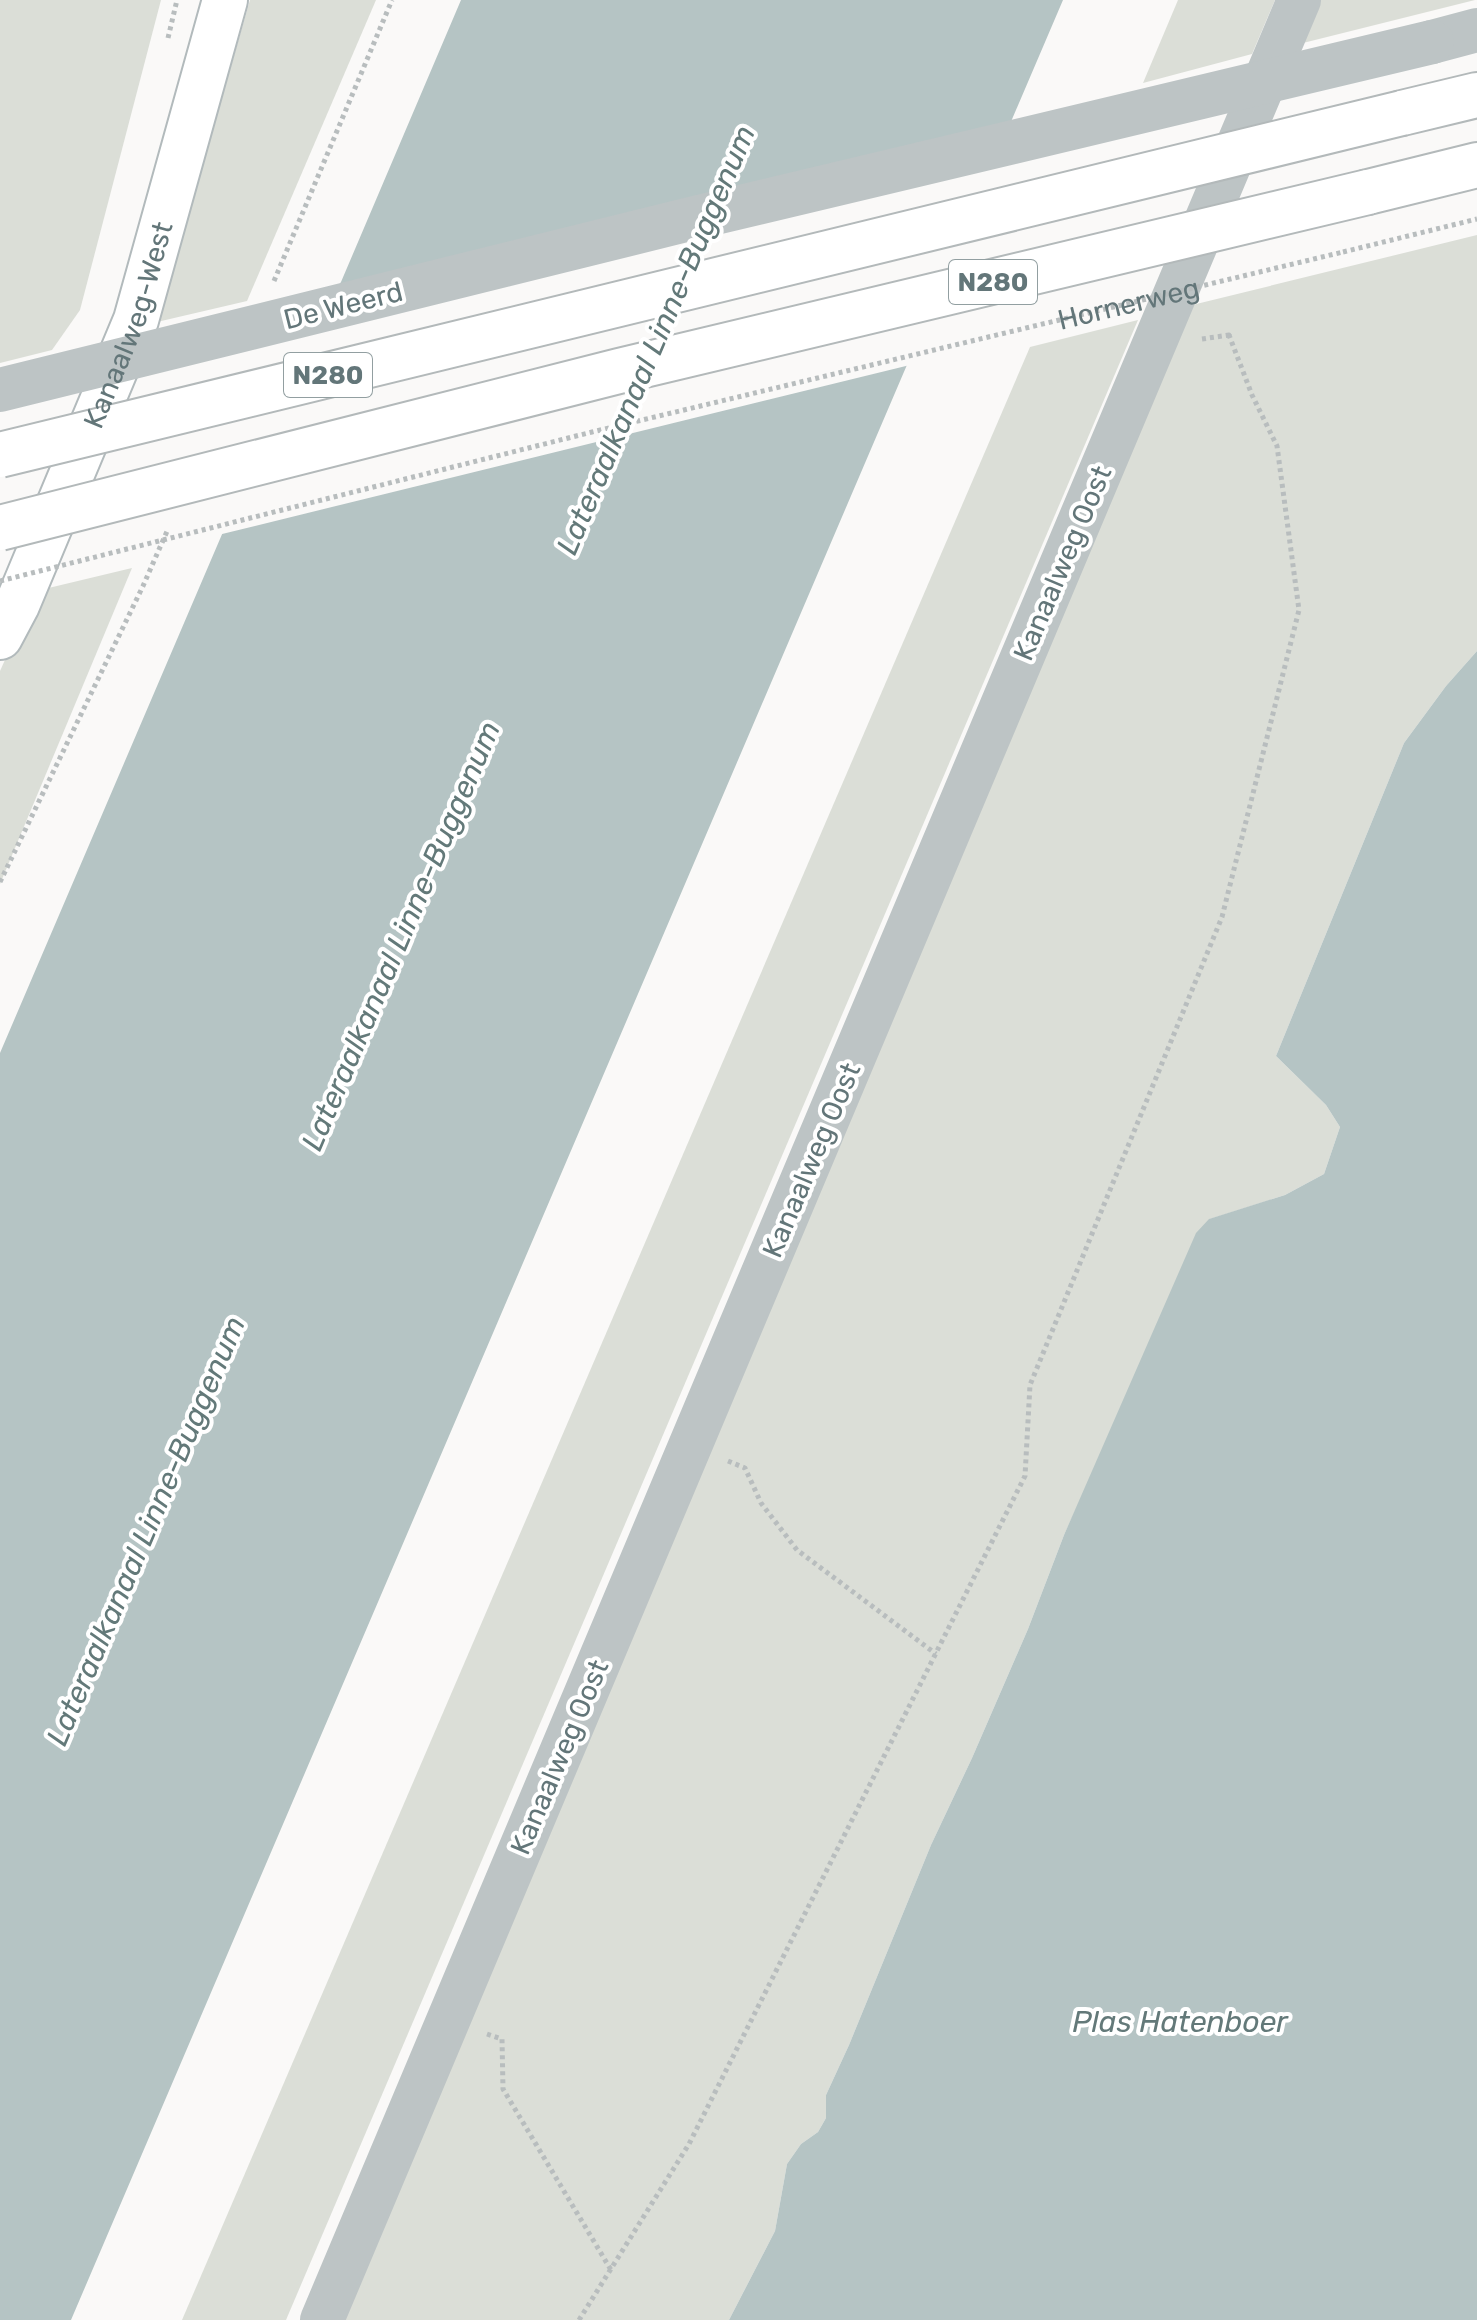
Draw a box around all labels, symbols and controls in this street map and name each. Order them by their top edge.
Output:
water label: Lateraalkanaal Linne-Buggenum [549,120,763,560]
street label: Kanaalweg-West [77,218,180,433]
road number: N280 [949,260,1037,304]
street label: Hornerweg [1054,271,1203,337]
street label: De Weerd [280,275,406,336]
road number: N280 [284,353,372,397]
street label: Kanaalweg Oost [1007,461,1118,666]
water label: Lateraalkanaal Linne-Buggenum [294,716,508,1156]
street label: Kanaalweg Oost [756,1058,867,1263]
water label: Lateraalkanaal Linne-Buggenum [39,1311,253,1751]
street label: Kanaalweg Oost [504,1655,615,1860]
water label: Plas Hatenboer [1072,2004,1289,2040]

